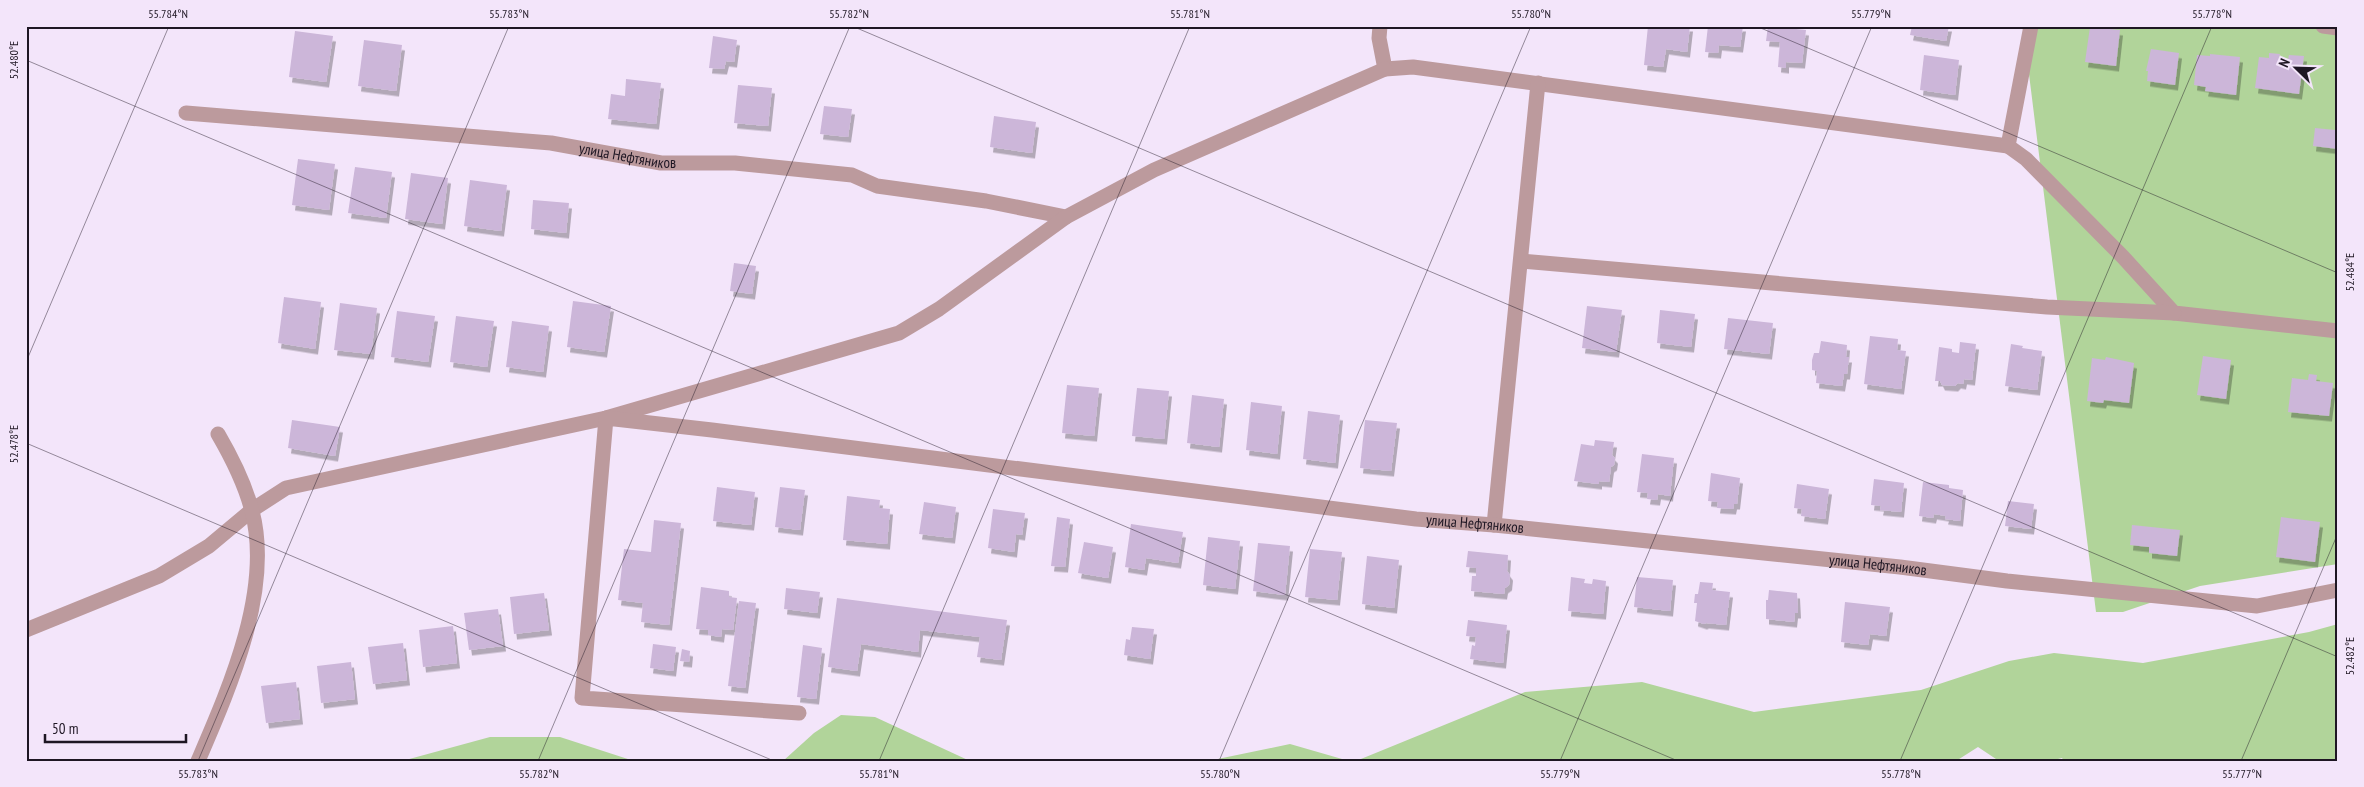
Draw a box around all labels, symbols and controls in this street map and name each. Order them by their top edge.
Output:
text: 55.784°N [148,6,188,21]
text: 55.783°N [489,6,529,21]
text: 55.782°N [829,6,869,21]
text: 55.781°N [1170,6,1210,21]
text: 55.780°N [1511,6,1551,21]
text: 55.779°N [1851,6,1891,21]
text: 55.778°N [2192,6,2232,21]
text: 52.480°E [6,41,21,79]
north arrow [2272,42,2322,92]
text: N [2274,56,2294,70]
street label: улица Нефтяников [578,138,676,172]
text: 52.484°E [2342,253,2357,291]
text: 52.478°E [6,425,21,463]
street label: улица Нефтяников [1425,510,1525,537]
street label: улица Нефтяников [1828,550,1928,579]
text: 52.482°E [2342,637,2357,675]
scale bar [45,712,186,744]
text: 50 m [52,719,78,738]
text: 55.783°N [178,766,218,781]
text: 55.782°N [519,766,559,781]
text: 55.781°N [859,766,899,781]
text: 55.780°N [1200,766,1240,781]
text: 55.779°N [1540,766,1580,781]
text: 55.778°N [1881,766,1921,781]
text: 55.777°N [2222,766,2262,781]

